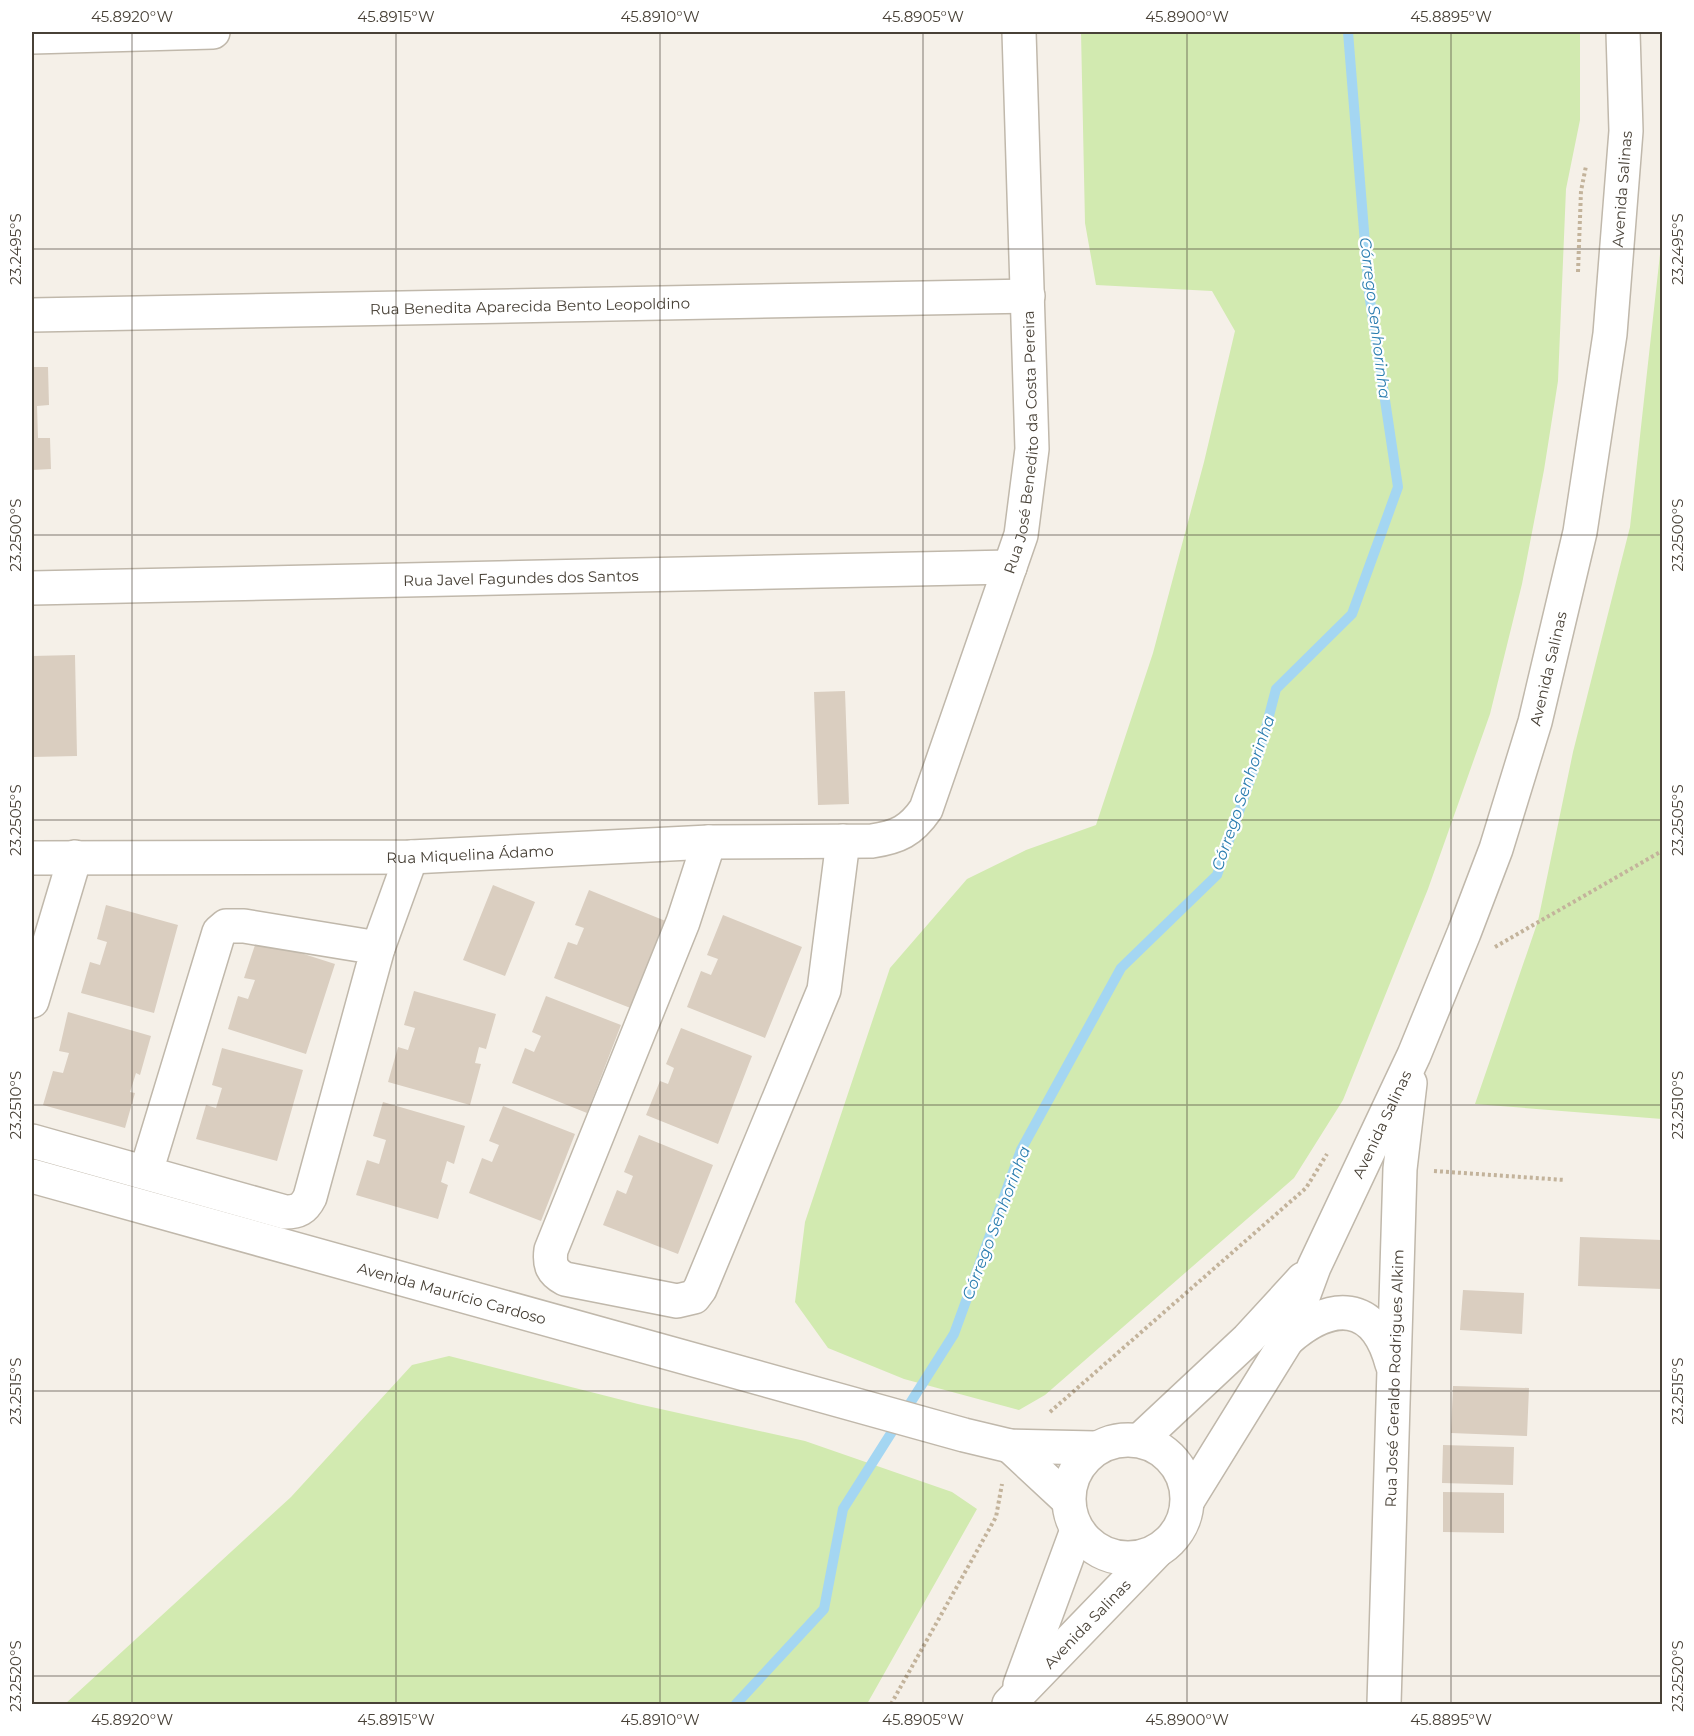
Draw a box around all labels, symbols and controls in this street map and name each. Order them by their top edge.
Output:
text: 45.8920°W [91,7,173,26]
text: 45.8915°W [357,7,435,26]
text: 45.8910°W [620,7,700,26]
text: 45.8905°W [882,7,964,26]
text: 45.8900°W [1145,7,1229,26]
text: 45.8895°W [1410,7,1492,26]
street label: Avenida Salinas [1607,130,1636,248]
text: 23.2495°S [6,213,25,285]
text: 23.2495°S [1668,213,1687,285]
water label: Córrego Senhorinha [1356,236,1394,400]
street label: Rua Benedita Aparecida Bento Leopoldino [370,293,690,318]
street label: Rua José Benedito da Costa Pereira [999,310,1042,576]
text: 23.2500°S [6,498,25,572]
text: 23.2500°S [1668,498,1687,572]
street label: Rua Javel Fagundes dos Santos [403,565,639,590]
street label: Avenida Salinas [1525,609,1570,728]
water label: Córrego Senhorinha [1208,713,1279,873]
text: 23.2505°S [6,784,25,856]
text: 23.2505°S [1668,784,1687,856]
street label: Rua Miquelina Ádamo [386,840,554,867]
street label: Avenida Salinas [1348,1067,1415,1181]
text: 23.2510°S [6,1071,25,1139]
text: 23.2510°S [1668,1071,1687,1139]
water label: Córrego Senhorinha [958,1143,1034,1302]
street label: Rua José Geraldo Rodrigues Alkim [1380,1249,1407,1508]
street label: Avenida Maurício Cardoso [356,1257,549,1328]
text: 23.2515°S [6,1358,25,1424]
text: 23.2515°S [1668,1358,1687,1424]
street label: Avenida Salinas [1039,1575,1134,1672]
text: 23.2520°S [6,1640,25,1712]
text: 23.2520°S [1668,1640,1687,1712]
text: 45.8920°W [91,1710,173,1729]
text: 45.8915°W [357,1710,435,1729]
text: 45.8910°W [620,1710,700,1729]
text: 45.8905°W [882,1710,964,1729]
text: 45.8900°W [1145,1710,1229,1729]
text: 45.8895°W [1410,1710,1492,1729]

